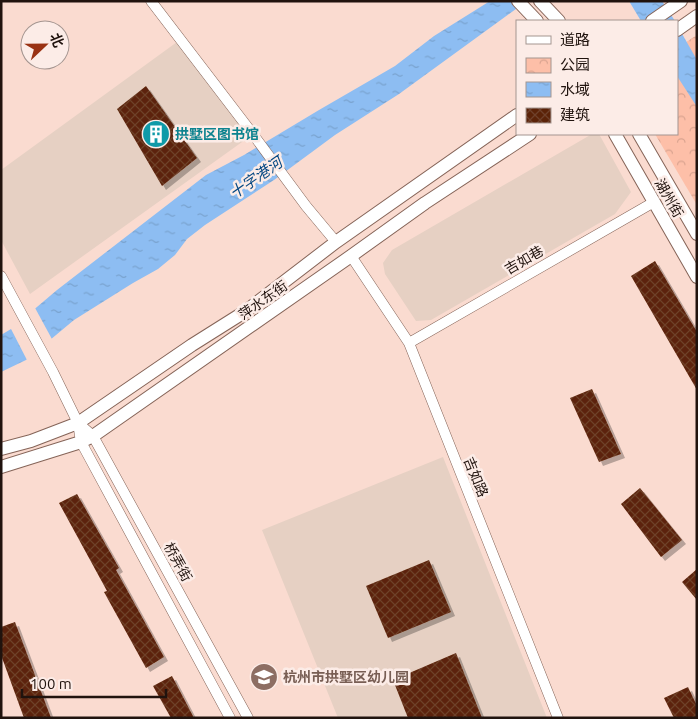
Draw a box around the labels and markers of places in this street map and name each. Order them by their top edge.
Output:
building icon: 拱墅区图书馆 [141,119,171,149]
place label: 拱墅区图书馆 [175,126,259,142]
school or university icon: 杭州市拱墅区幼儿园 [249,662,279,692]
place label: 杭州市拱墅区幼儿园 [283,669,409,685]

